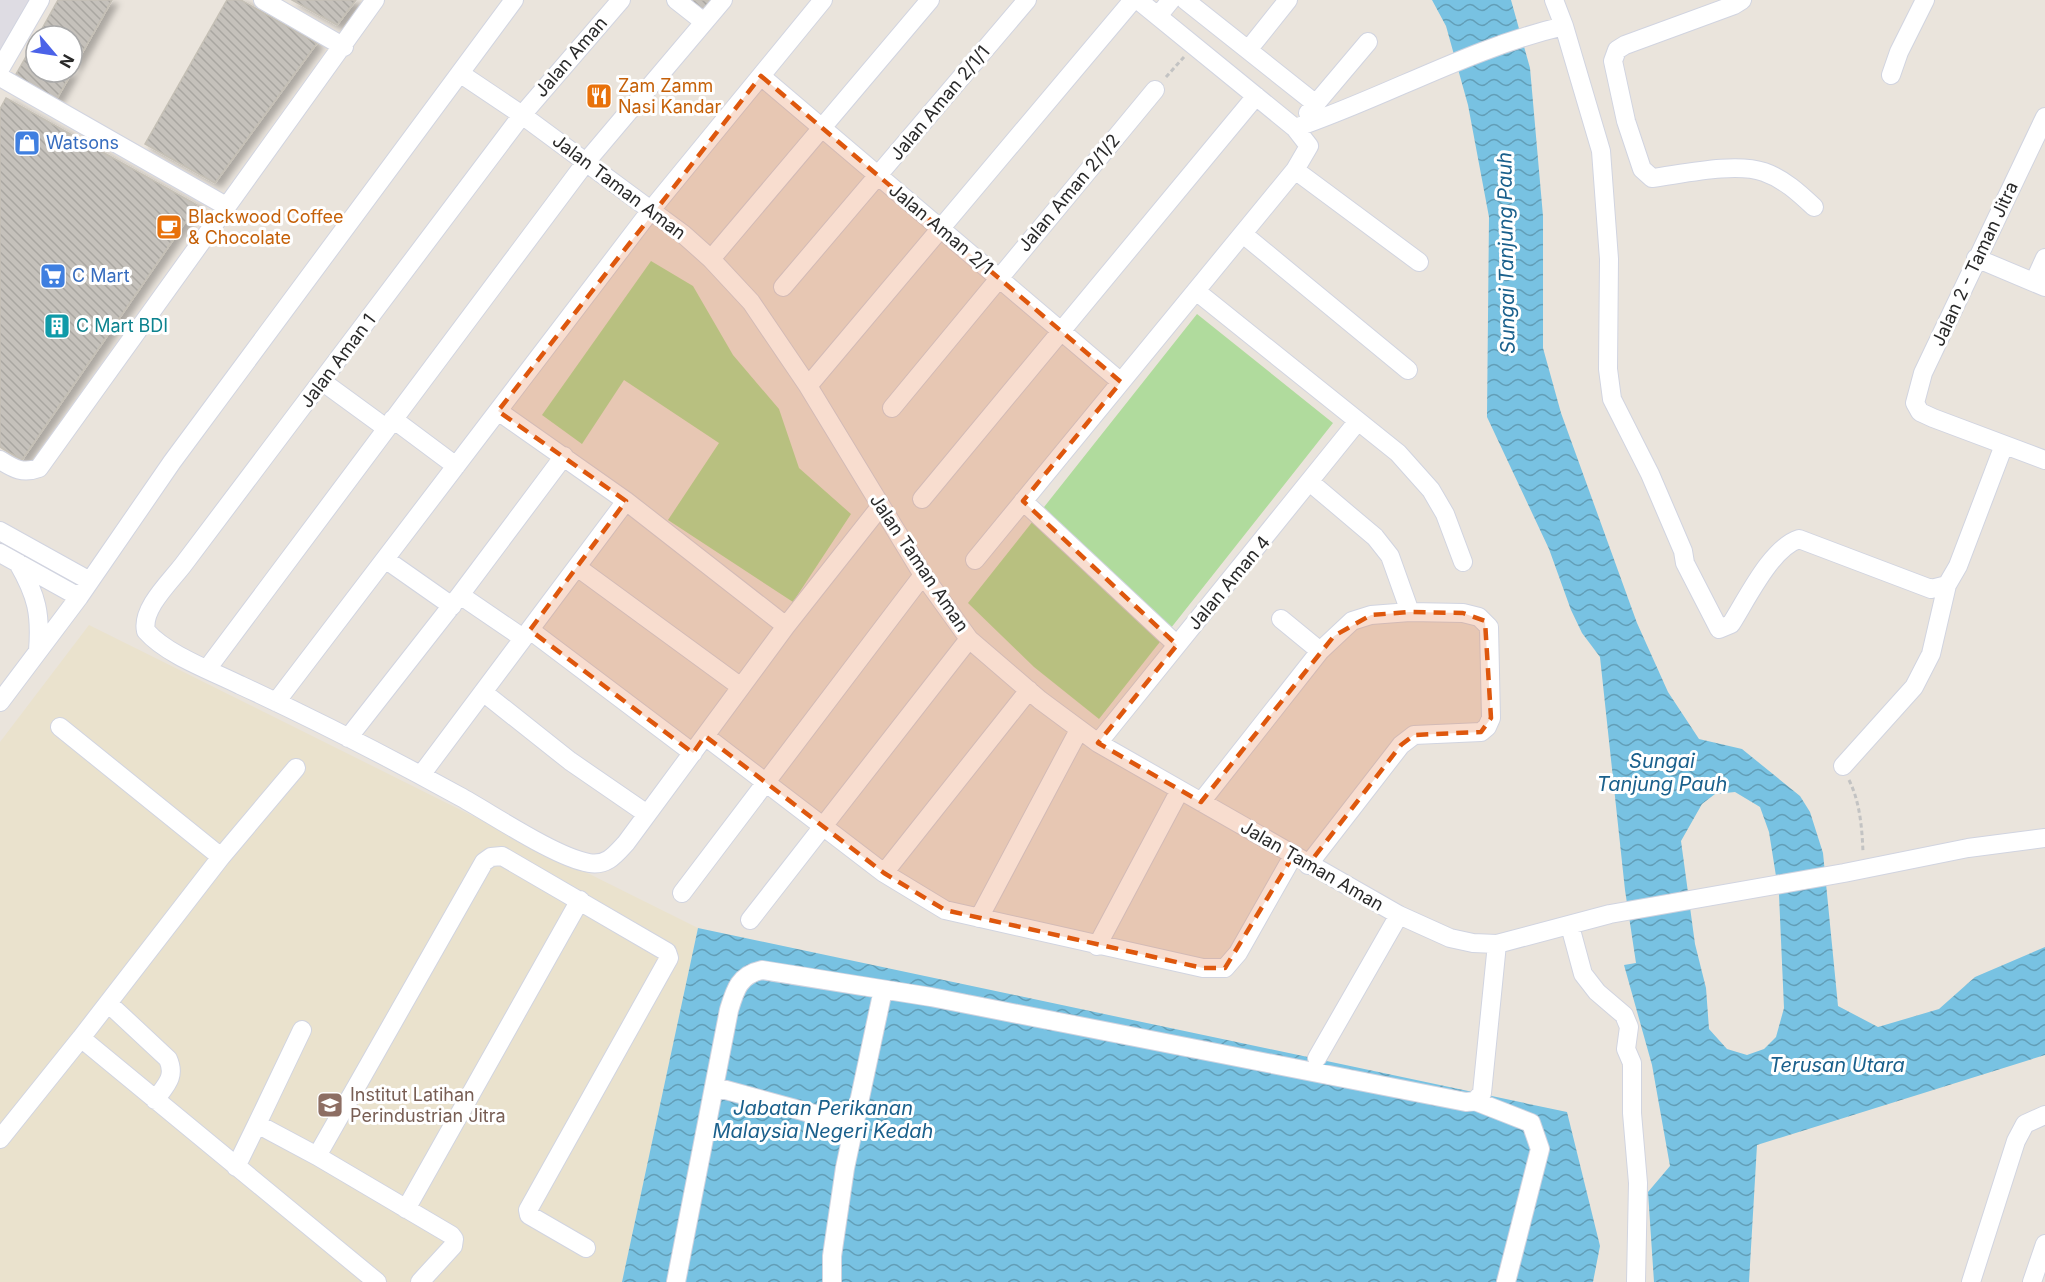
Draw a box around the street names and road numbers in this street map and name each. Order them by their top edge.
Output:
street label: Jalan Aman [530,12,611,101]
street label: Jalan Aman 2/1/1 [886,41,994,164]
street label: Jalan Taman Aman [549,130,690,244]
street label: Jalan Aman 2/1/2 [1013,130,1124,256]
street label: Jalan 2 - Taman Jitra [1927,178,2022,349]
street label: Jalan Aman 2/1 [885,179,998,278]
street label: Jalan Aman 1 [296,310,380,412]
street label: Jalan Taman Aman [866,490,973,636]
street label: Jalan Aman 4 [1183,531,1274,634]
street label: Jalan Taman Aman [1237,816,1387,915]

